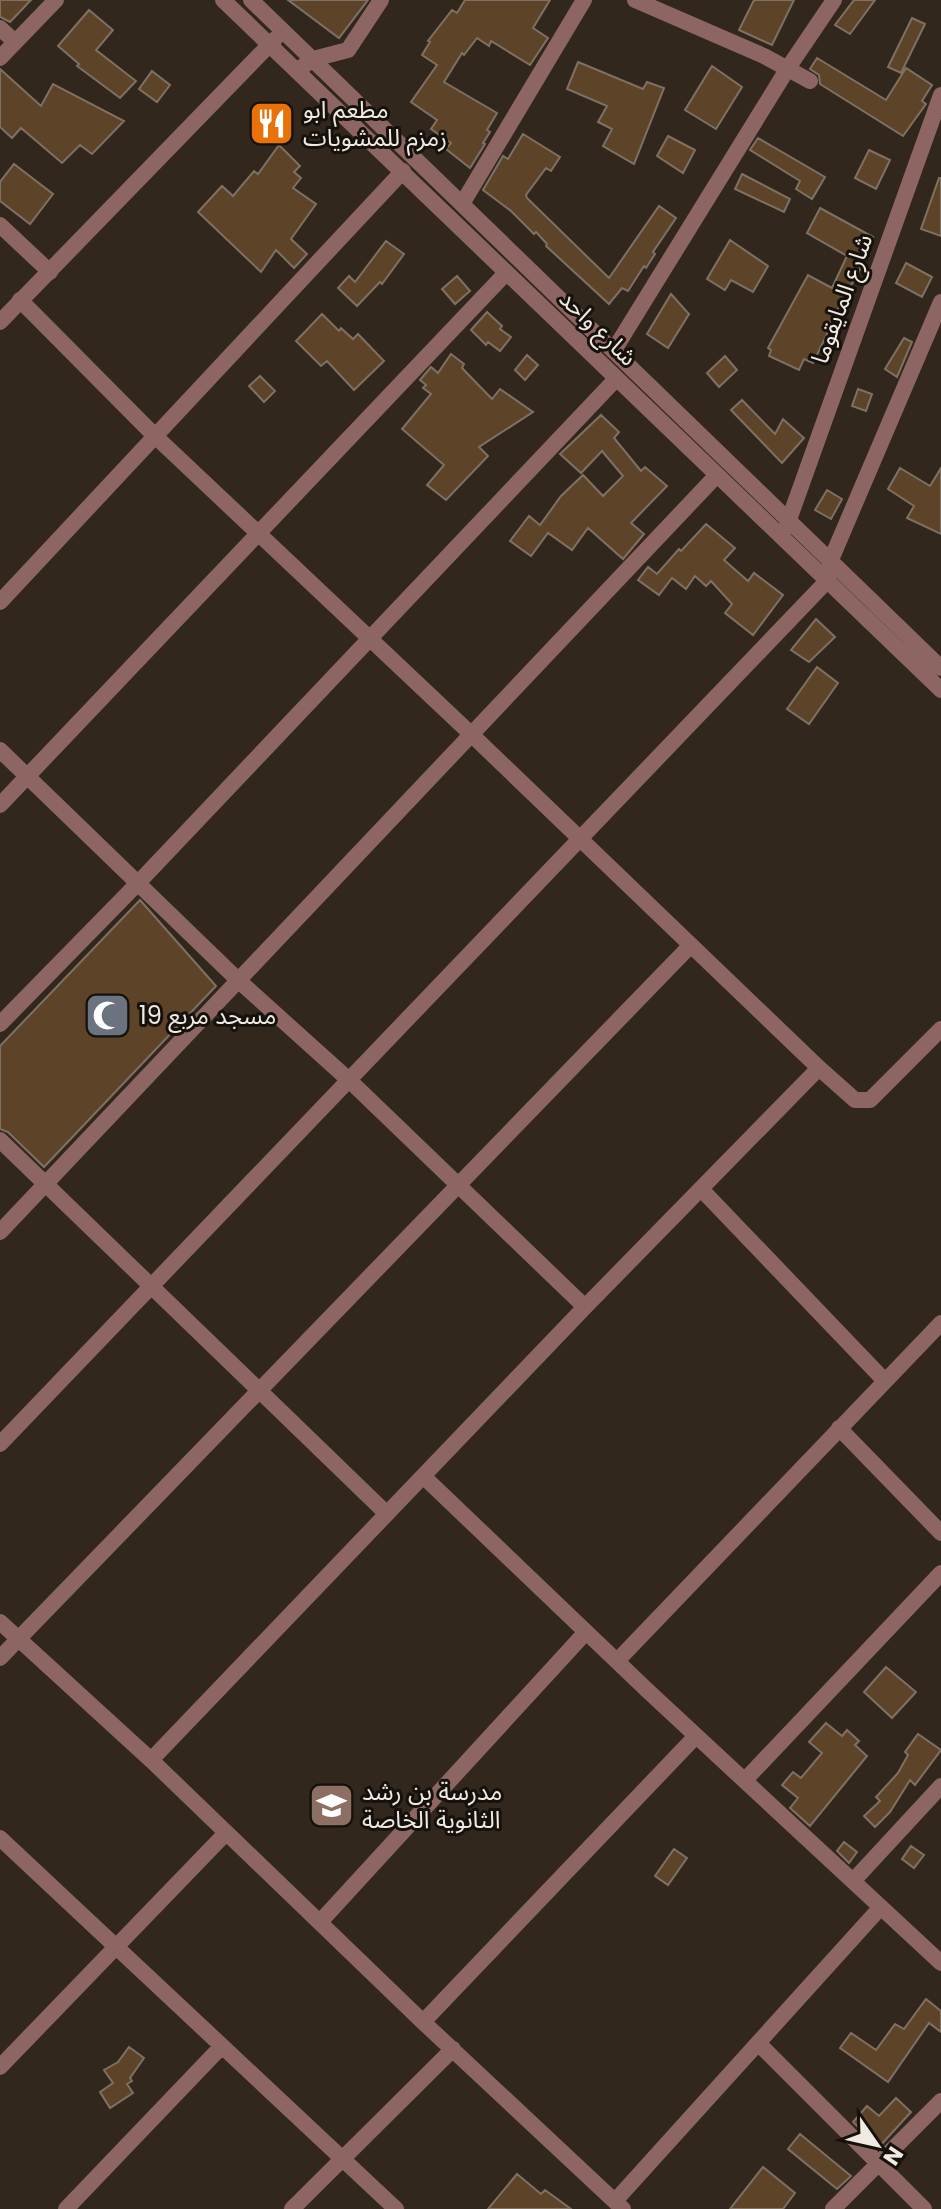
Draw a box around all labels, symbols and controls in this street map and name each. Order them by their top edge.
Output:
place label: مطعم ابو زمزم للمشويات [303,93,447,156]
restaurant icon: مطعم ابو زمزم للمشويات [248,100,296,148]
street label: شارع المايقوما [803,229,881,369]
street label: شارع واحد [551,282,645,374]
mosque icon: مسجد مربع 19 [84,992,132,1040]
place label: مسجد مربع 19 [139,999,276,1033]
place label: مدرسة بن رشد الثانوية الخاصة [362,1775,502,1836]
school or university icon: مدرسة بن رشد الثانوية الخاصة [307,1782,355,1830]
north arrow [837,2105,917,2185]
text: N [876,2140,911,2171]

